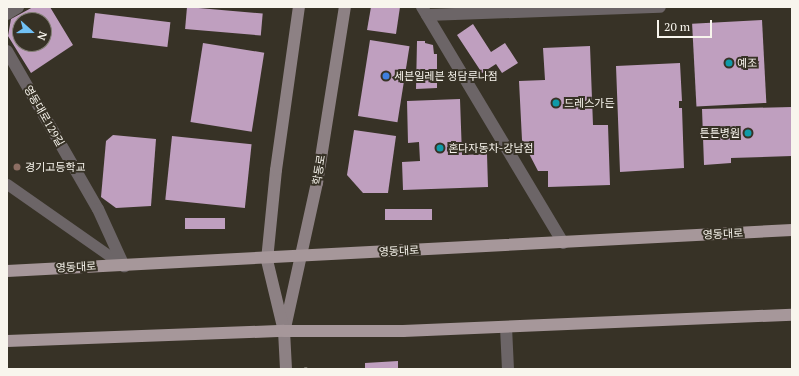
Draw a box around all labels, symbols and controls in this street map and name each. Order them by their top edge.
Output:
north arrow [12,12,52,52]
scale bar [659,12,714,38]
text: 20 m [664,19,690,34]
text: N [34,30,50,42]
place label: 예조 [737,56,757,70]
marker: 예조 [724,58,734,68]
place label: 세븐일레븐 청담루나점 [394,69,498,83]
marker: 세븐일레븐 청담루나점 [381,71,391,81]
street label: 영동대로129길 [21,83,67,149]
place label: 드레스가든 [564,96,615,110]
marker: 드레스가든 [551,98,561,108]
place label: 튼튼병원 [700,126,740,140]
marker: 튼튼병원 [743,128,753,138]
place label: 혼다자동차-강남점 [448,141,534,155]
marker: 혼다자동차-강남점 [435,143,445,153]
street label: 학동로 [310,154,328,186]
place label: 경기고등학교 [25,160,86,174]
marker: 경기고등학교 [12,162,22,172]
street label: 영동대로 [702,226,744,242]
street label: 영동대로 [378,243,420,259]
street label: 영동대로 [55,259,97,275]

